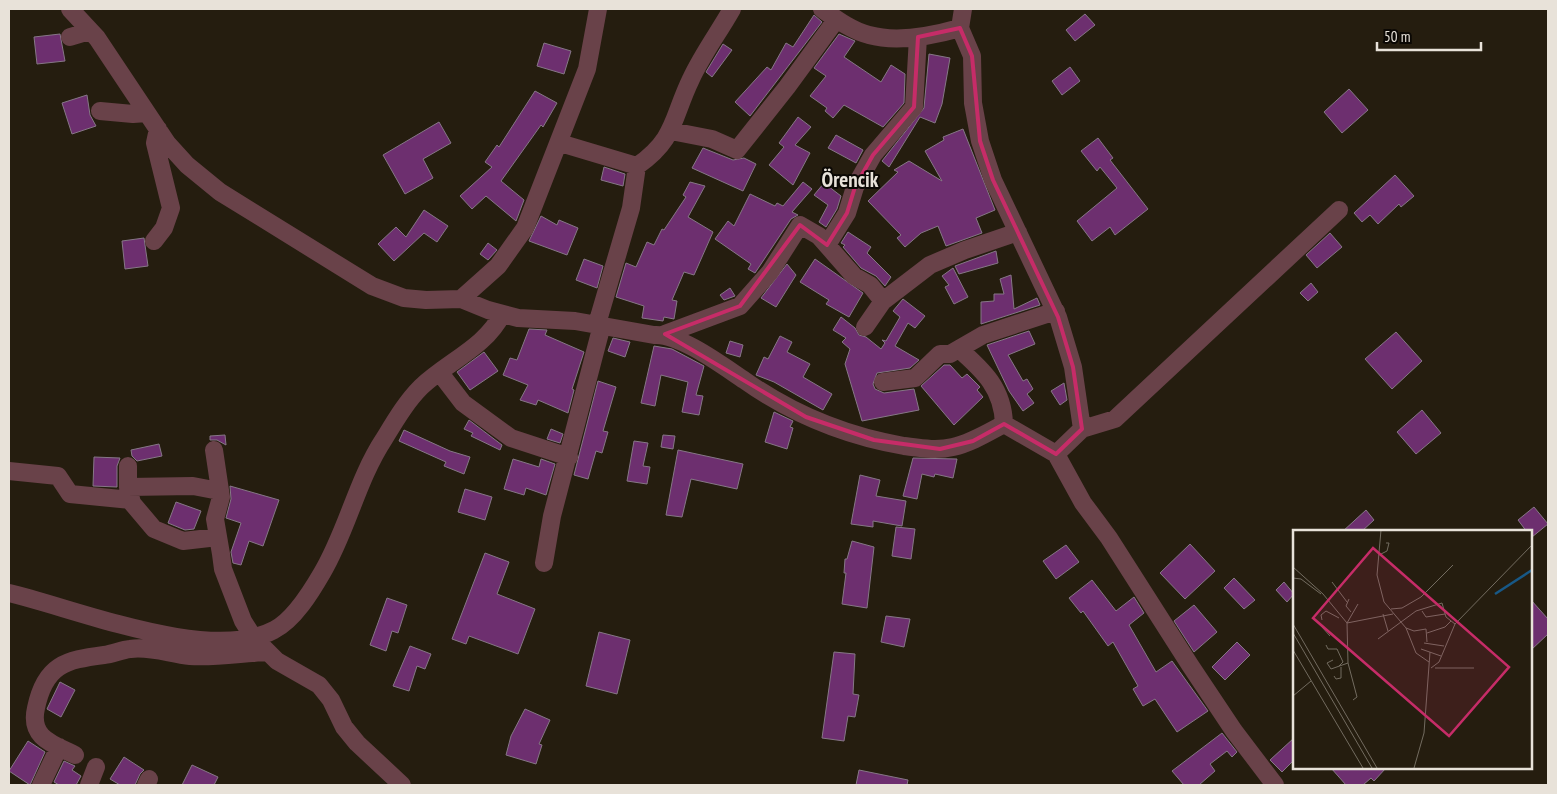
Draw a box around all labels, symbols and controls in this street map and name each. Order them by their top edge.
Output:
scale bar [1377,20,1481,52]
text: 50 m [1384,27,1410,46]
district label: Örencik [822,166,879,193]
inset map [1293,530,1532,769]

